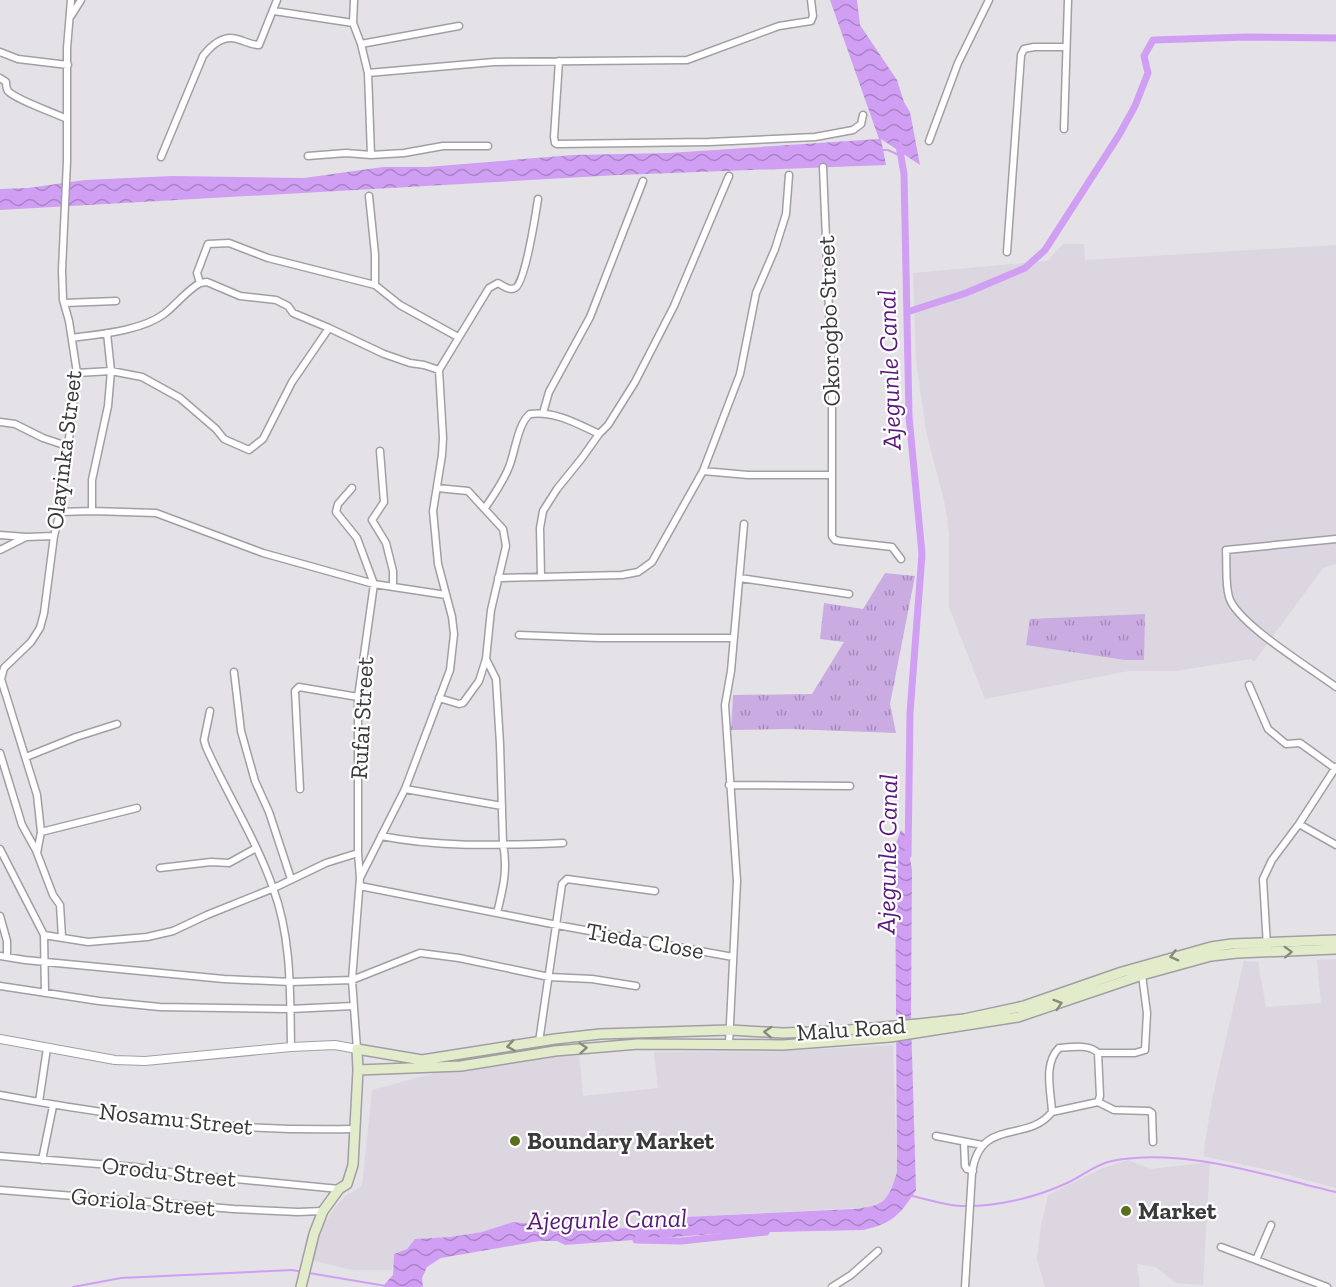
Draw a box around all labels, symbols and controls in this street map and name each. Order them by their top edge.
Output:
street label: Okorogbo Street [811,235,846,407]
water label: Ajegunle Canal [870,289,908,452]
street label: Olayinka Street [39,369,88,531]
street label: Rufai Street [344,656,379,780]
water label: Ajegunle Canal [870,774,904,935]
street label: Tieda Close [584,916,706,965]
one-way arrow [1283,945,1292,958]
one-way arrow [1169,949,1180,961]
one-way arrow [1052,998,1063,1011]
street label: Malu Road [795,1010,907,1047]
one-way arrow [763,1026,772,1039]
one-way arrow [506,1039,516,1052]
one-way arrow [579,1042,588,1055]
street label: Nosamu Street [98,1096,254,1141]
place label: Boundary Market [527,1126,715,1155]
marker: Boundary Market [508,1134,522,1148]
street label: Orodu Street [100,1150,238,1193]
street label: Goriola Street [70,1181,216,1222]
place label: Market [1138,1196,1217,1225]
water label: Ajegunle Canal [526,1202,687,1236]
marker: Market [1119,1204,1133,1218]

